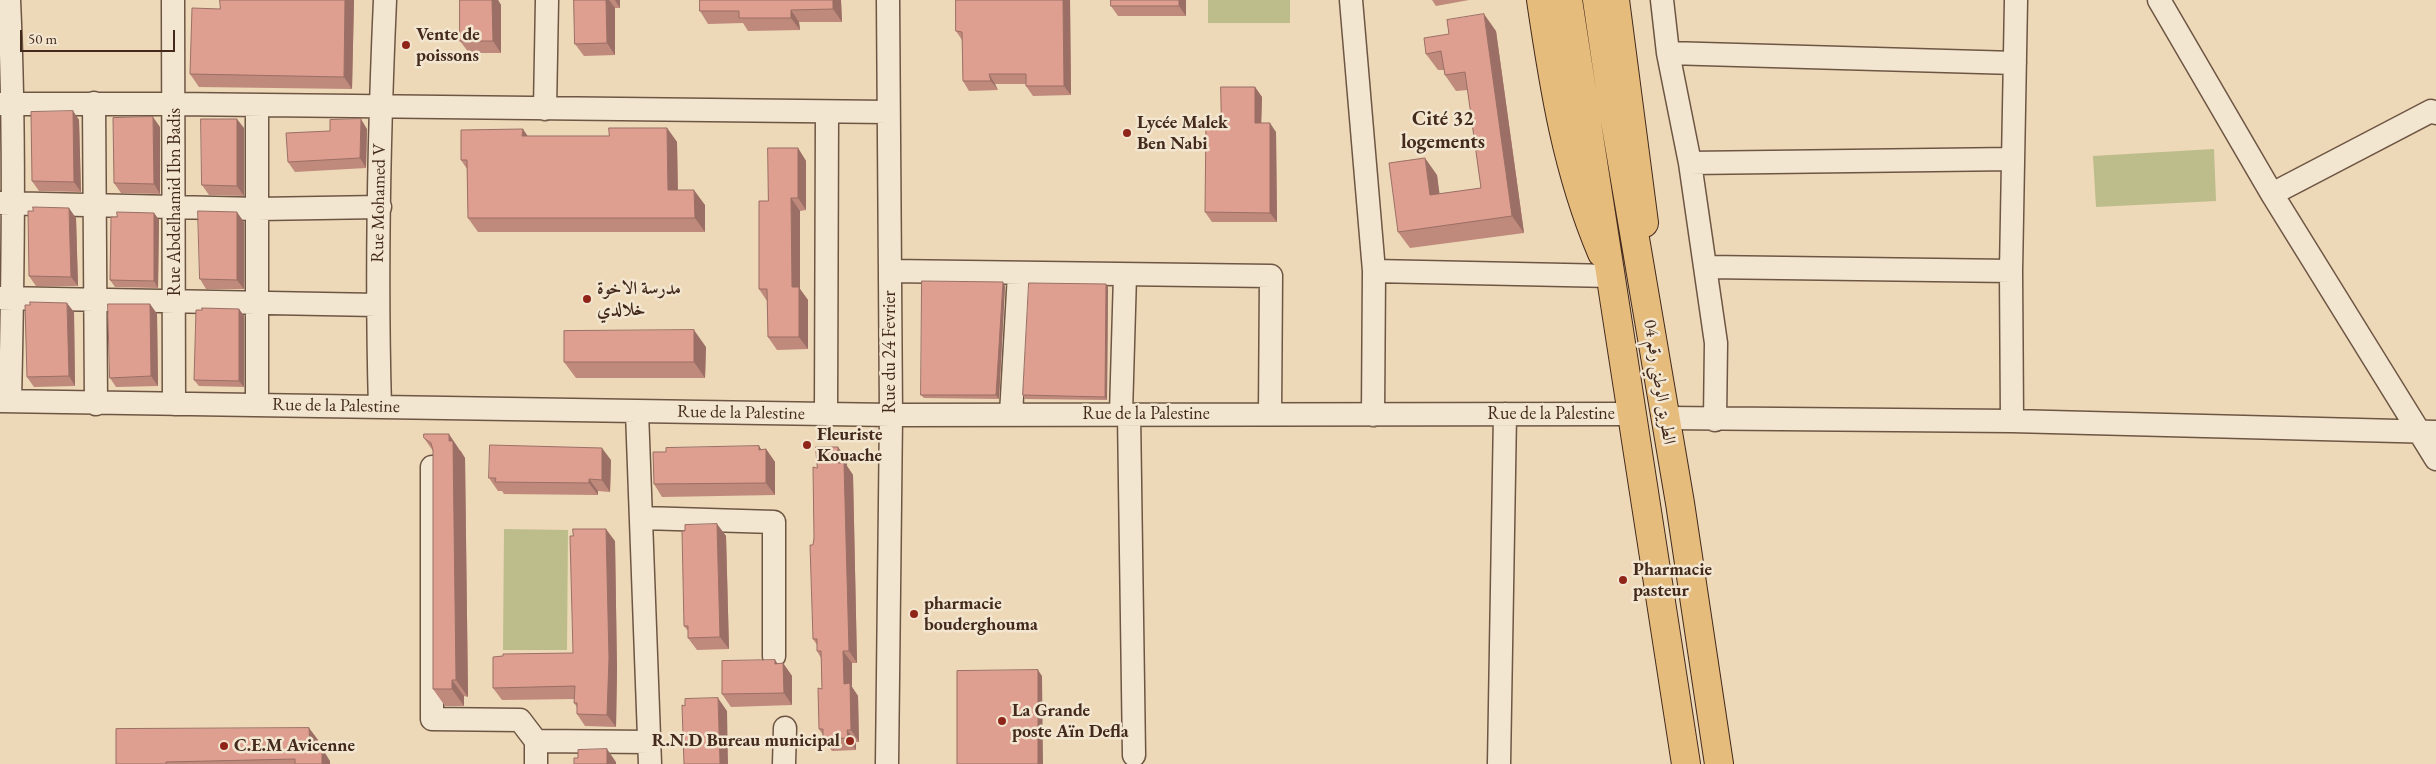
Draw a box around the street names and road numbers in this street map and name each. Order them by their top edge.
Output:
street label: Rue Abdelhamid Ibn Badis [164,108,186,296]
street label: Rue Mohamed V [367,143,391,263]
street label: Rue du 24 Fevrier [879,290,901,414]
street label: الطريق الوطني رقم 04 [1638,318,1680,446]
street label: Rue de la Palestine [272,394,400,418]
street label: Rue de la Palestine [677,401,805,425]
street label: Rue de la Palestine [1082,403,1210,425]
street label: Rue de la Palestine [1487,403,1615,425]

